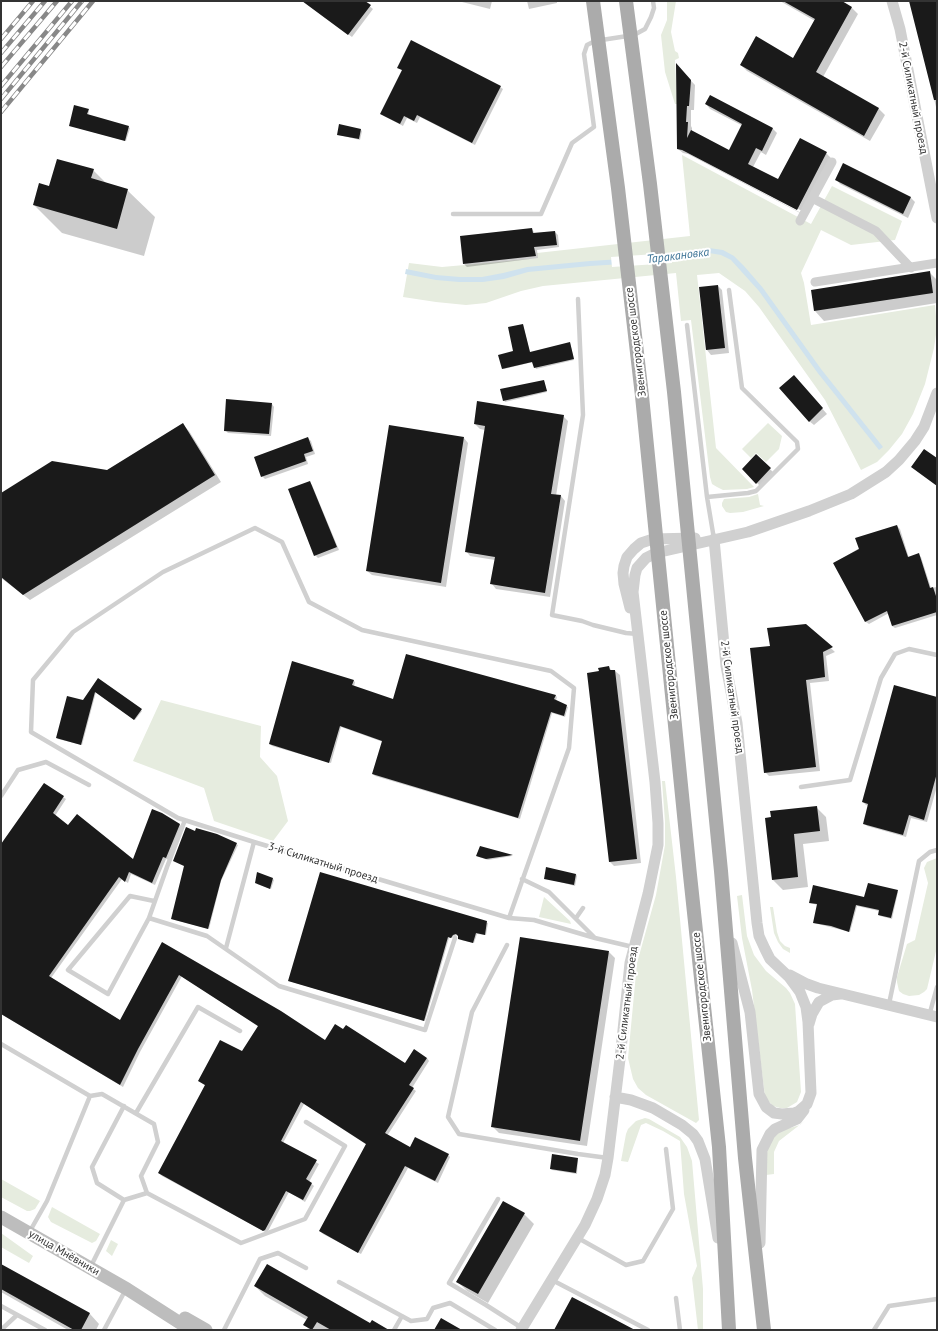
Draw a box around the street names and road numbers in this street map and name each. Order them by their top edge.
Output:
street label: 2-й Силикатный проезд [896,41,930,155]
street label: Звенигородское шоссе [623,287,649,397]
street label: Звенигородское шоссе [657,610,681,720]
street label: 2-й Силикатный проезд [718,640,746,754]
street label: 3-й Силикатный проезд [267,840,379,886]
street label: Звенигородское шоссе [690,932,714,1042]
street label: 2-й Силикатный проезд [613,946,641,1060]
street label: улица Мнёвники [26,1227,102,1279]

